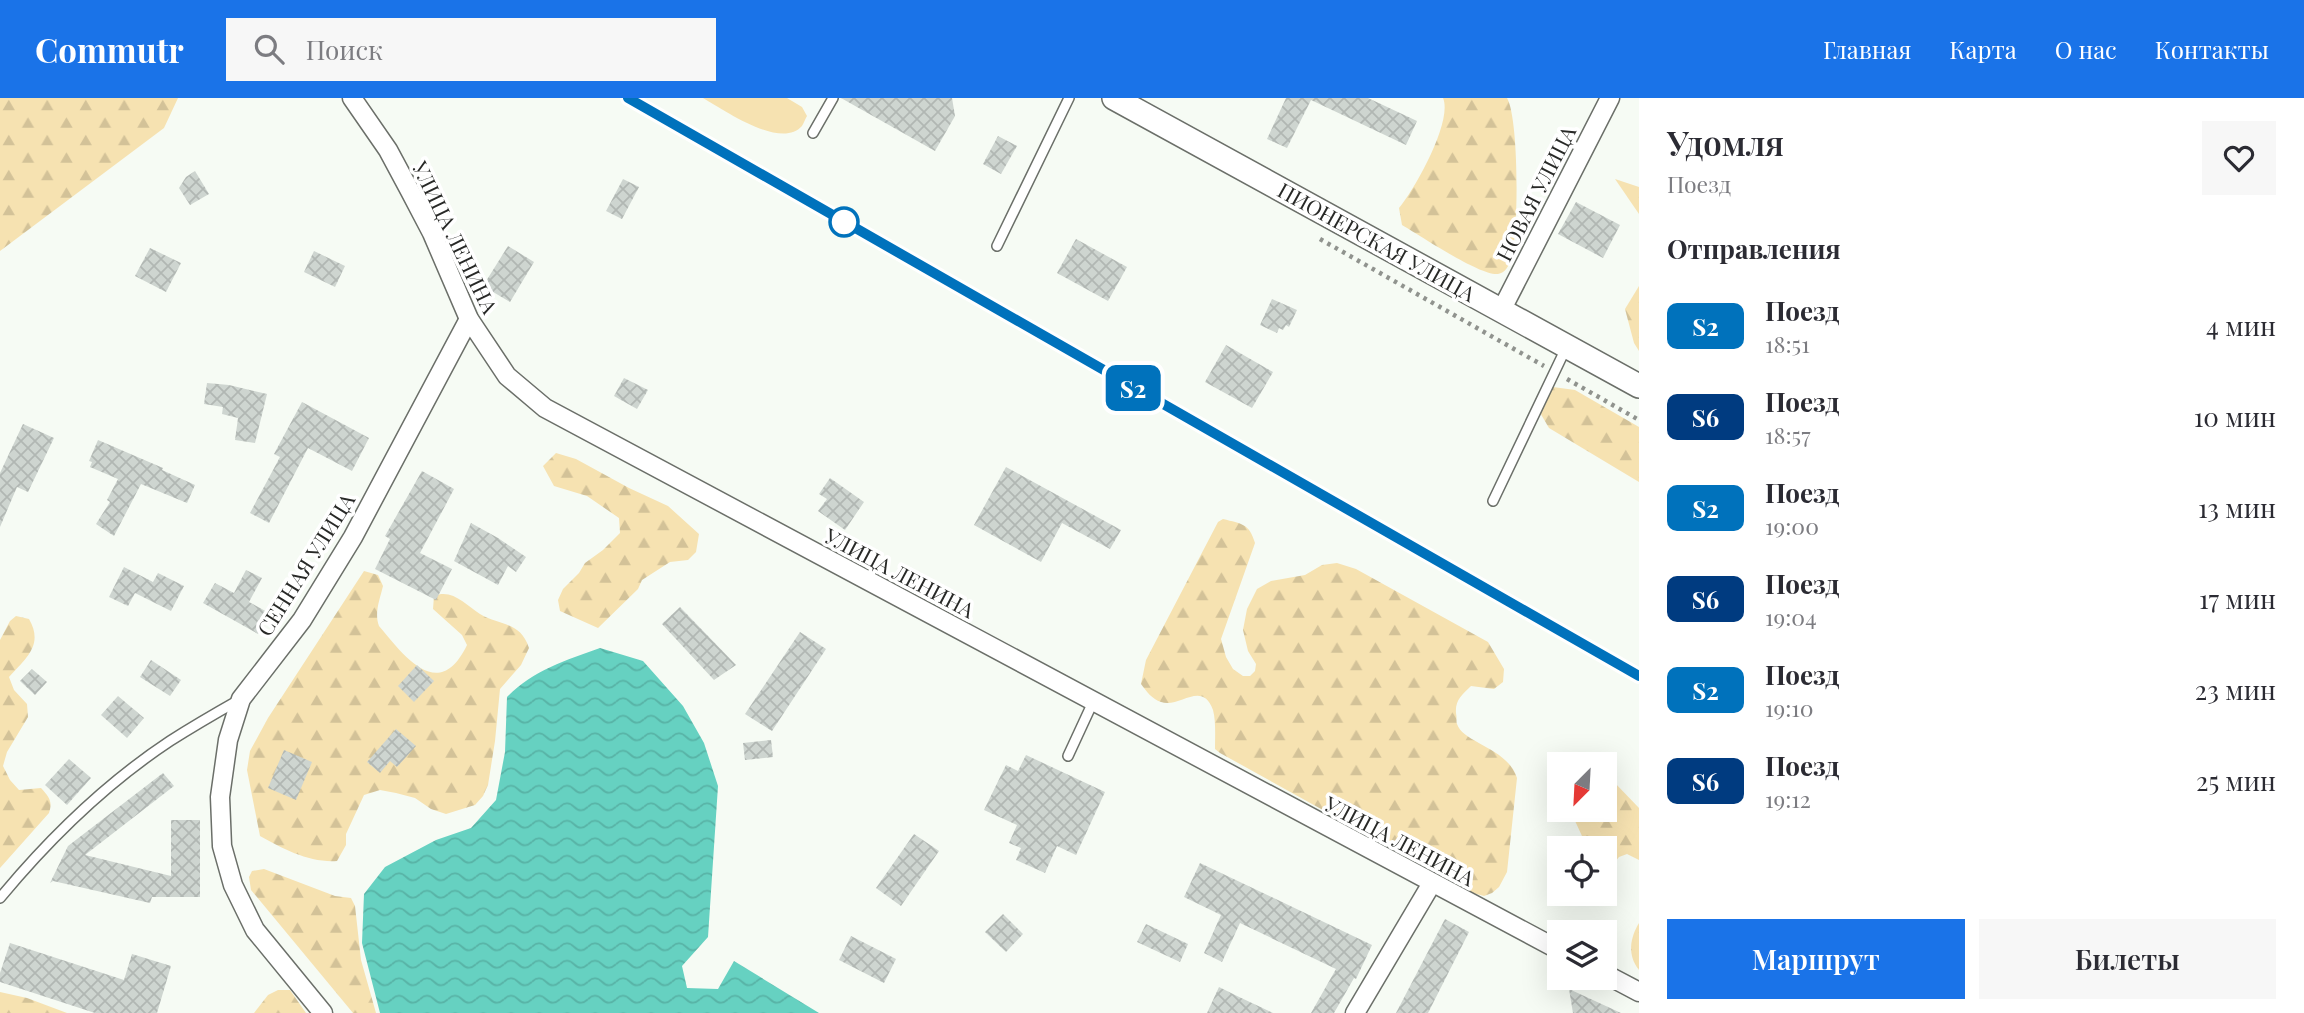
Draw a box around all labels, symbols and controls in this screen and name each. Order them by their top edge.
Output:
search box [226,18,716,81]
text: Commutr [35,27,184,71]
icon: search [250,30,288,68]
text: Поиск [306,32,383,67]
text: Главная [1823,33,1911,65]
text: Карта [1949,33,2017,65]
text: О нас [2055,33,2117,65]
text: Контакты [2155,33,2269,65]
street label: НОВАЯ УЛИЦА [1489,120,1582,265]
text: Удомля [1667,120,1784,164]
button: heart [2202,121,2276,195]
street label: УЛИЦА ЛЕНИНА [407,155,505,318]
text: Поезд [1667,168,1731,199]
street label: ПИОНЕРСКАЯ УЛИЦА [1273,175,1481,307]
unlabelled marker [829,207,859,237]
text: Отправления [1667,231,1841,266]
text: Поезд [1765,293,1840,328]
text: 4 мин [2206,308,2276,343]
text: S2 [1692,310,1719,342]
text: 18:51 [1765,328,1810,359]
line badge: S2 [1102,365,1164,411]
text: S2 [1120,372,1146,404]
text: Поезд [1765,384,1840,419]
text: 10 мин [2194,399,2276,434]
text: S6 [1692,401,1719,433]
text: 18:57 [1765,419,1810,450]
text: Поезд [1765,475,1840,510]
street label: СЕННАЯ УЛИЦА [250,487,361,641]
text: 13 мин [2198,490,2276,525]
text: S2 [1692,492,1719,524]
text: 19:00 [1765,510,1819,541]
street label: УЛИЦА ЛЕНИНА [819,520,981,624]
text: Поезд [1765,566,1840,601]
text: 17 мин [2199,581,2276,616]
text: S6 [1692,583,1719,615]
text: 19:04 [1765,601,1817,632]
text: Поезд [1765,657,1840,692]
text: 23 мин [2195,672,2276,707]
text: S2 [1692,674,1719,706]
text: 19:10 [1765,692,1814,723]
text: Поезд [1765,748,1840,783]
north arrow [1547,752,1617,822]
map controls [1547,752,1617,990]
text: 25 мин [2196,763,2276,798]
text: S6 [1692,765,1719,797]
text: 19:12 [1765,783,1811,814]
street label: УЛИЦА ЛЕНИНА [1319,788,1481,892]
button: locate [1547,836,1617,906]
button: Маршрут [1667,919,1965,999]
button: Билеты [1979,919,2276,999]
button: layers [1547,920,1617,990]

